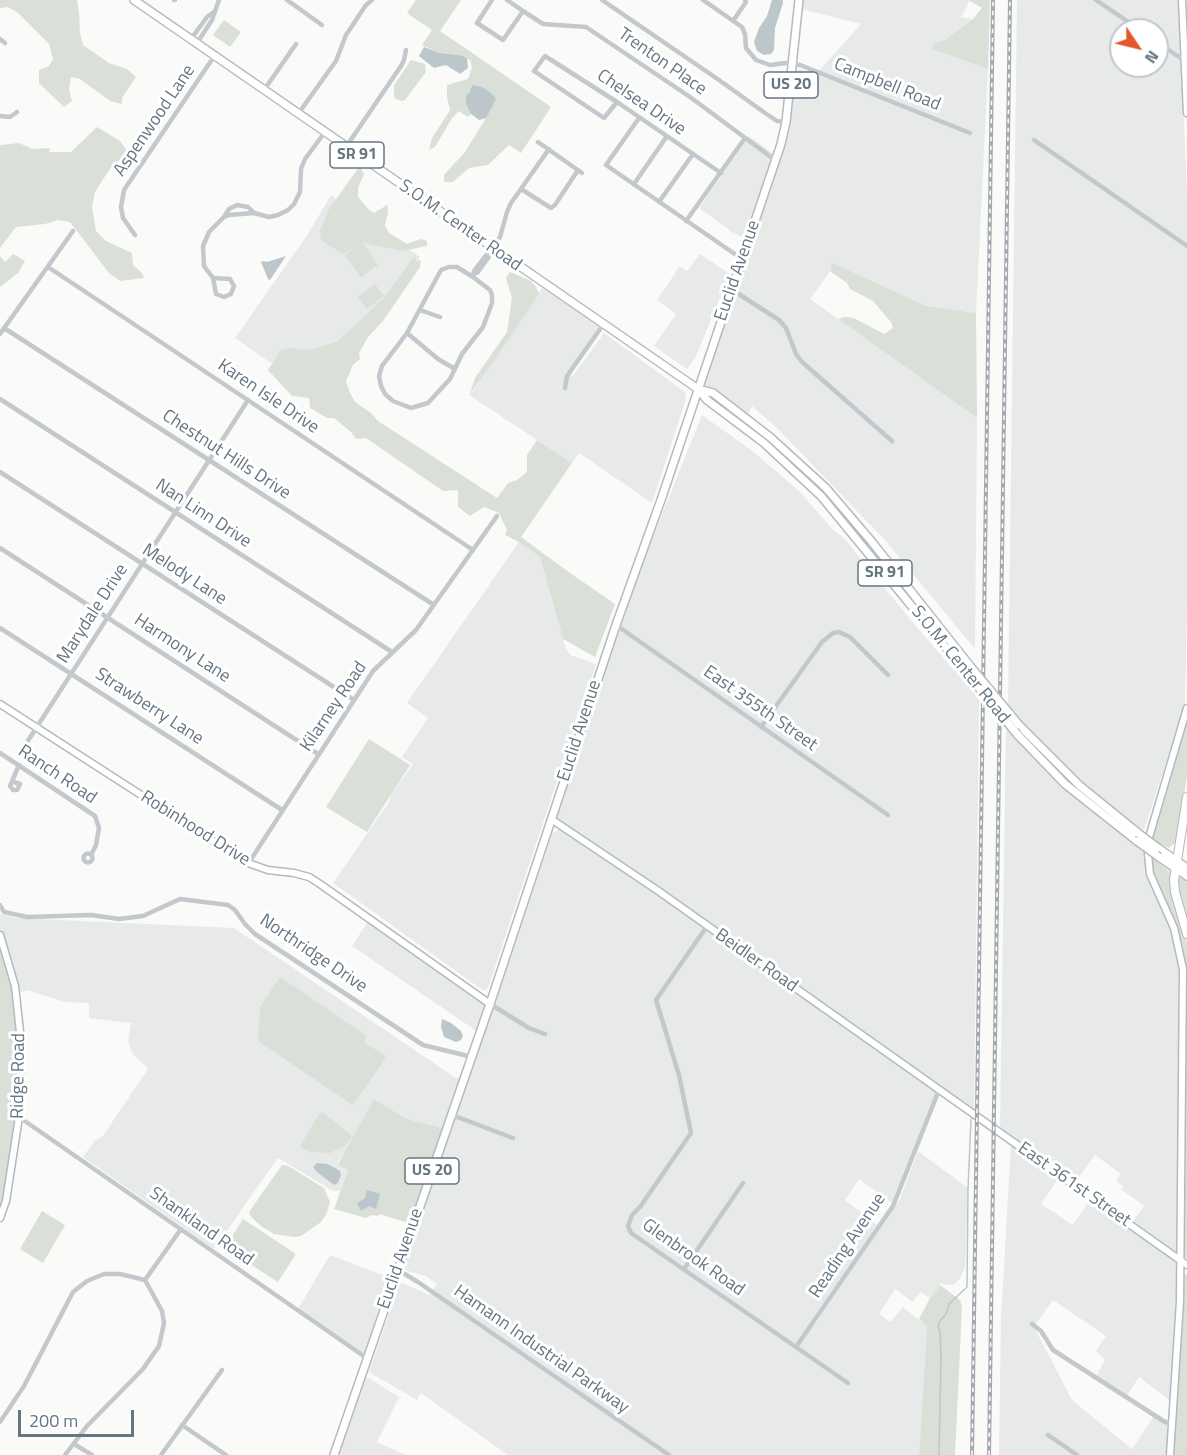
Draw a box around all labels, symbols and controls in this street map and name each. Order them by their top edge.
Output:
north arrow [1109,18,1169,78]
street label: Trenton Place [614,24,710,100]
text: N [1139,46,1165,69]
street label: Campbell Road [830,54,944,116]
street label: Aspenwood Lane [110,61,200,181]
street label: Chelsea Drive [592,65,690,141]
road number: US 20 [764,72,818,98]
road number: SR 91 [330,142,384,168]
street label: S.O.M. Center Road [394,176,526,276]
street label: Euclid Avenue [711,218,765,324]
street label: Karen Isle Drive [213,355,323,439]
street label: Chestnut Hills Drive [158,405,294,505]
street label: Nan Linn Drive [151,475,255,553]
street label: Melody Lane [138,540,230,610]
street label: Marydale Drive [53,560,133,668]
road number: SR 91 [858,560,912,586]
street label: S.O.M. Center Road [906,602,1014,728]
street label: Harmony Lane [130,610,234,688]
street label: Kilarney Road [296,658,372,756]
street label: East 355th Street [699,662,821,756]
street label: Strawberry Lane [91,664,207,750]
street label: Euclid Avenue [553,678,607,784]
street label: Ranch Road [14,741,100,809]
street label: Robinhood Drive [136,787,254,871]
street label: Northridge Drive [255,910,371,998]
street label: Beidler Road [710,925,802,997]
street label: Ridge Road [7,1033,31,1119]
street label: East 361st Street [1013,1138,1135,1232]
road number: US 20 [405,1158,459,1184]
street label: Shankland Road [145,1183,257,1271]
street label: Reading Avenue [805,1190,891,1302]
street label: Euclid Avenue [374,1206,428,1312]
street label: Glenbrook Road [638,1215,748,1301]
street label: Hamann Industrial Parkway [449,1281,633,1419]
scale bar [21,1398,136,1436]
text: 200 m [29,1407,78,1434]

